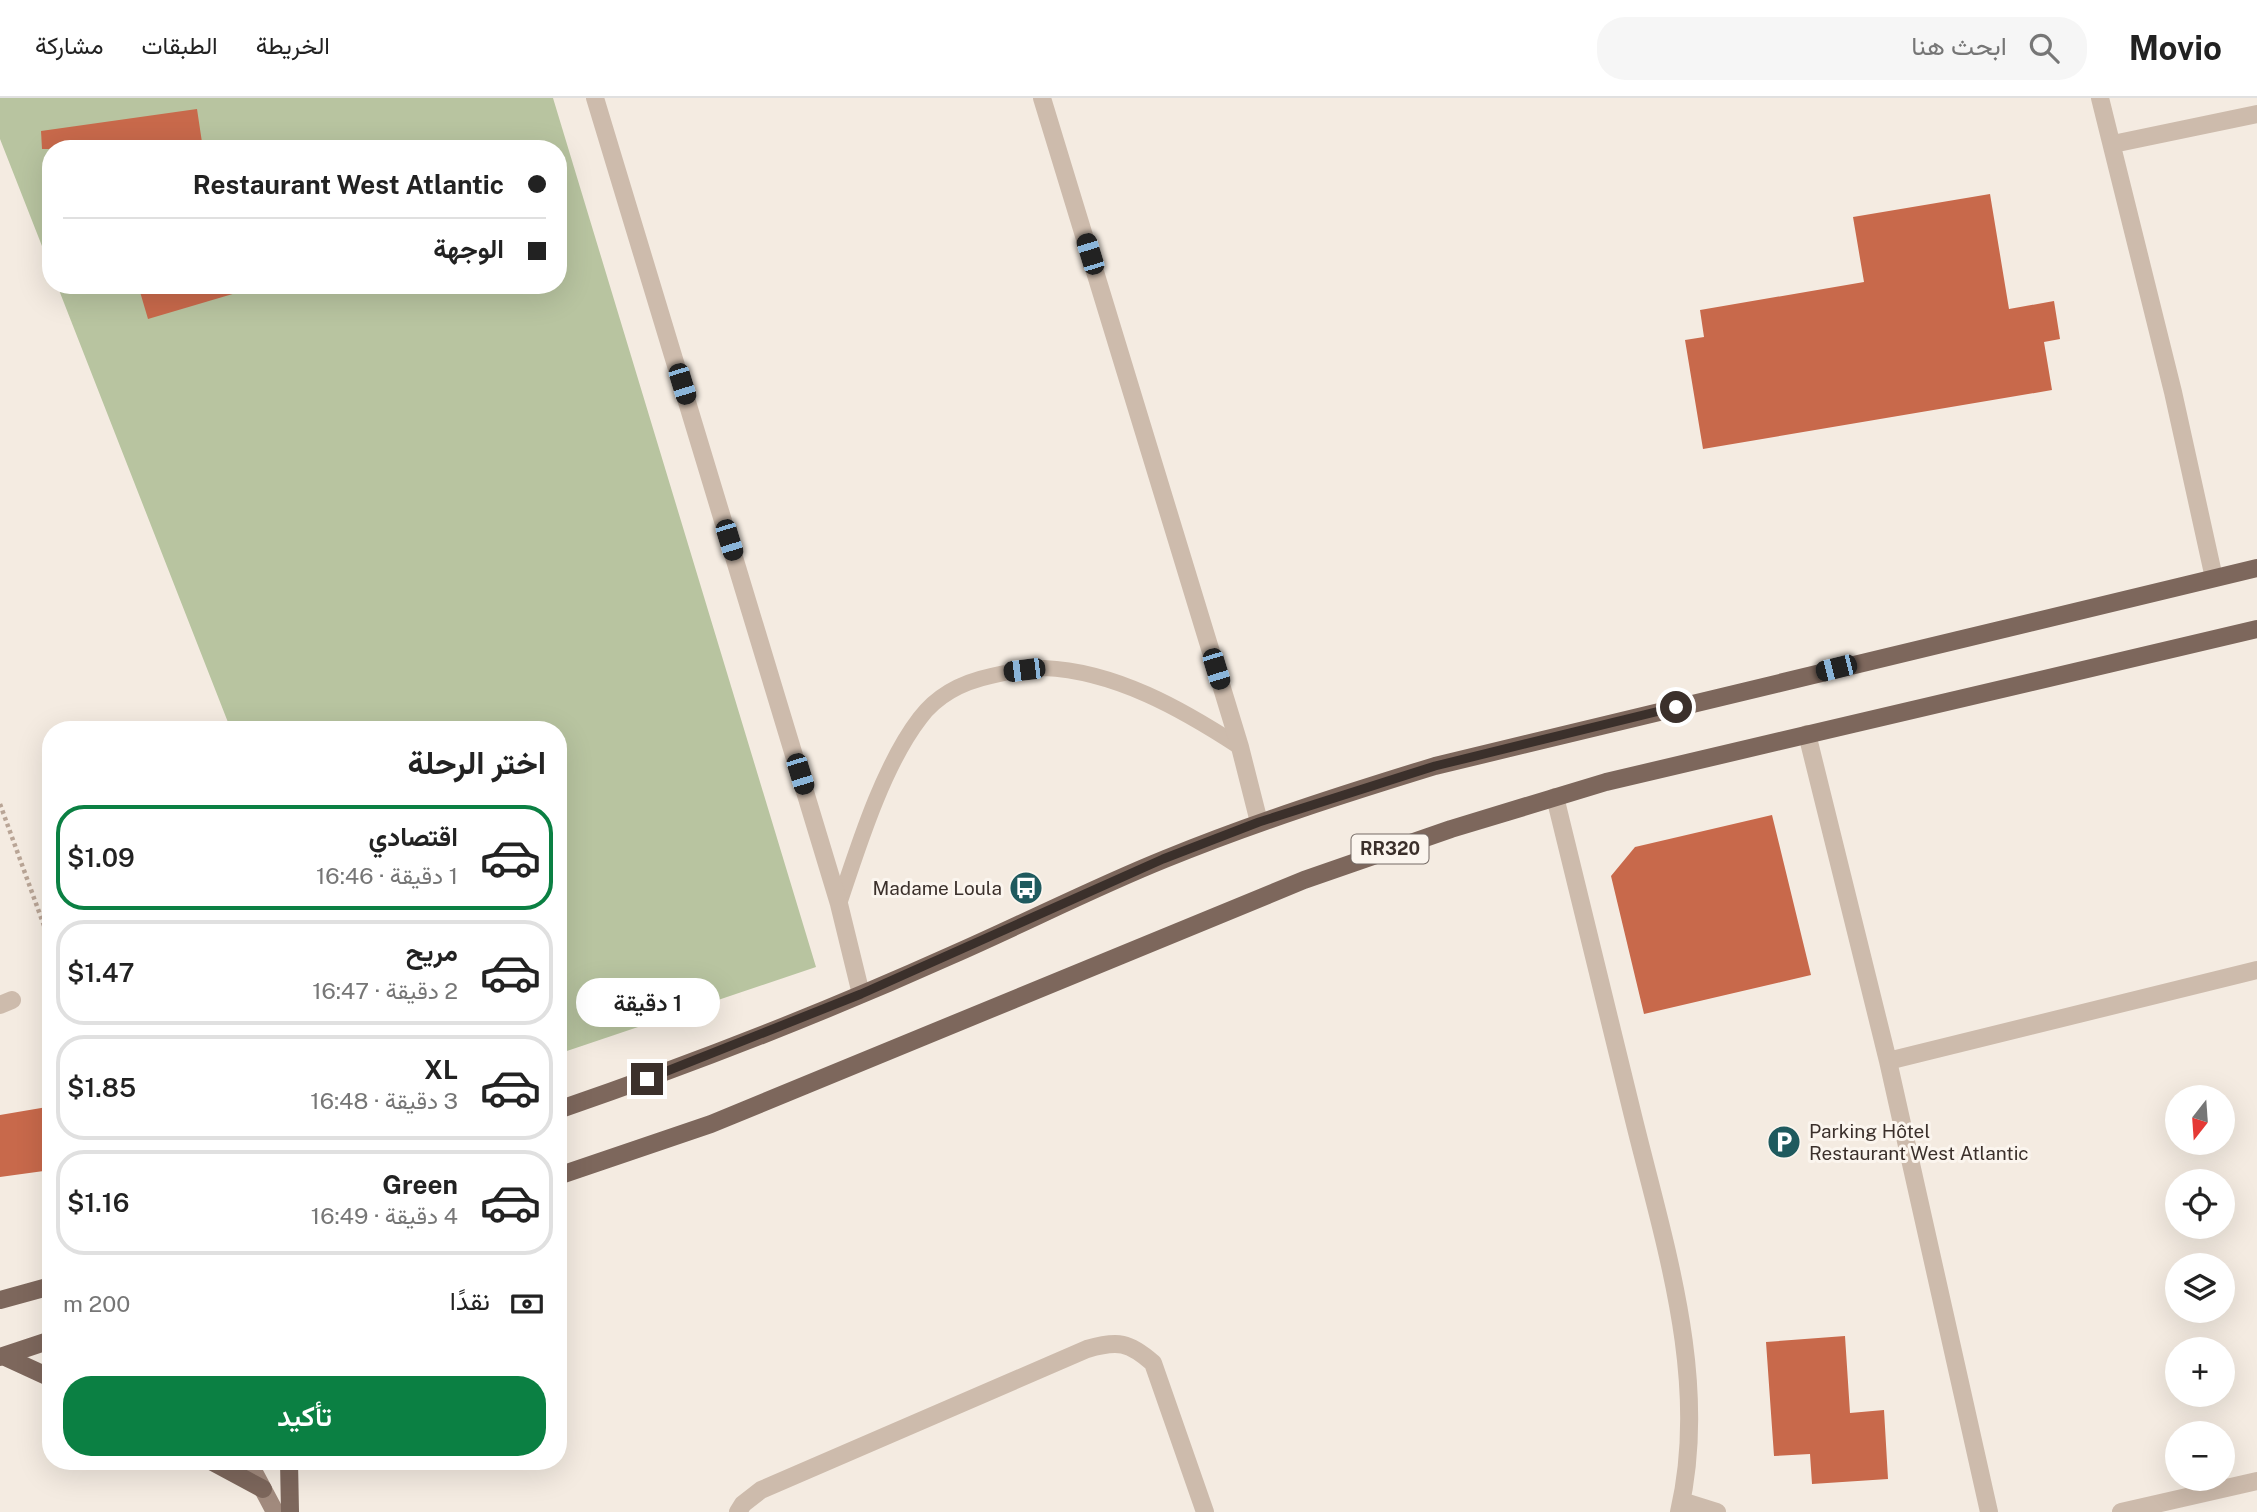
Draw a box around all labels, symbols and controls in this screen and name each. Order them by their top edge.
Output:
search box [1597,17,2087,80]
icon: search [2025,29,2063,67]
text: Movio [2129,29,2222,67]
text: ابحث هنا [1911,30,2007,61]
text: مشاركة [35,31,103,59]
text: الطبقات [141,31,218,59]
text: الخريطة [256,31,330,59]
text: Restaurant West Atlantic [193,169,504,200]
car [1074,231,1107,277]
text: الوجهة [433,233,504,264]
car [666,361,699,407]
car [713,517,746,563]
car [1200,646,1233,692]
car [1814,653,1859,683]
car [1002,657,1047,683]
route start [1660,691,1692,723]
text: اختر الرحلة [408,744,546,781]
car [784,751,817,797]
text: اقتصادي [369,821,458,852]
icon: car [479,826,542,889]
road number: RR320 [1352,834,1428,864]
text: $1.09 [67,842,135,873]
text: 1 دقيقة · 16:46 [316,862,458,889]
bus stop icon: Madame Loula [1007,869,1045,907]
place label: Madame Loula [873,877,1002,899]
text: مريح [406,936,458,967]
icon: car [479,941,542,1004]
text: $1.47 [67,957,134,988]
text: 2 دقيقة · 16:47 [312,977,458,1004]
callout: 1 دقيقة [575,978,719,1026]
text: 1 دقيقة [613,989,683,1016]
text: XL [424,1054,458,1085]
icon: car [479,1056,542,1119]
route end [631,1063,663,1095]
text: $1.85 [67,1072,136,1103]
north arrow [2165,1085,2235,1155]
map controls [2165,1085,2235,1491]
text: 3 دقيقة · 16:48 [310,1087,458,1114]
place label: Parking Hôtel Restaurant West Atlantic [1809,1120,2029,1164]
parking icon: Parking Hôtel Restaurant West Atlantic [1765,1123,1803,1161]
text: Green [382,1169,458,1200]
button: locate [2165,1169,2235,1239]
icon: car [479,1171,542,1234]
text: $1.16 [67,1187,129,1218]
text: 4 دقيقة · 16:49 [311,1202,458,1229]
button: layers [2165,1253,2235,1323]
text: نقدًا [450,1285,490,1316]
icon: cash [508,1285,546,1323]
text: 200 m [63,1290,130,1317]
button: + [2165,1337,2235,1407]
button: تأكيد [63,1376,546,1456]
button: − [2165,1421,2235,1491]

